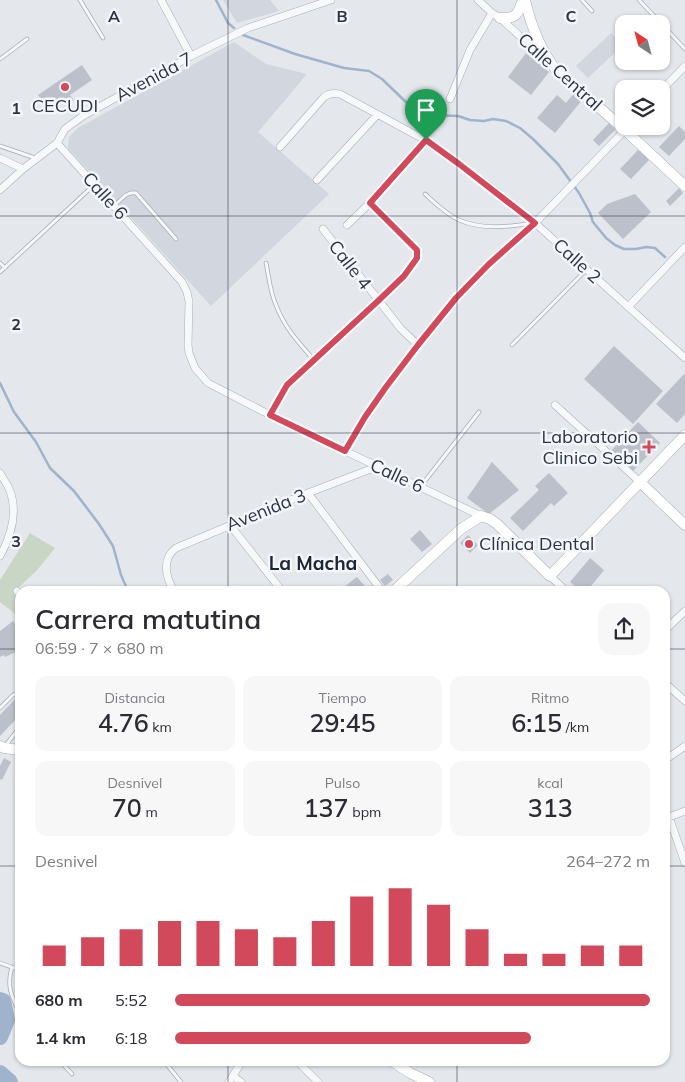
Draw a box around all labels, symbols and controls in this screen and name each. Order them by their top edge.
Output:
text: A [108,6,120,26]
text: B [336,6,348,26]
text: C [566,6,577,26]
north arrow [615,15,670,70]
map controls [615,15,670,135]
street label: Calle Central [513,28,607,116]
street label: Avenida 7 [111,47,196,106]
button: layers [615,80,670,135]
marker: CECUDI [59,81,71,93]
pin [405,89,447,140]
place label: CECUDI [32,94,98,117]
icon: arrive [412,96,440,124]
text: 1 [11,98,21,118]
street label: Calle 6 [78,167,133,224]
street label: Calle 2 [549,233,606,288]
street label: Calle 4 [324,235,377,294]
text: 2 [11,314,21,334]
place label: Laboratorio Clinico Sebi [541,425,638,469]
marker: Laboratorio Clinico Sebi [642,440,656,454]
street label: Calle 6 [367,453,428,498]
street label: Avenida 3 [223,483,309,536]
text: 3 [11,531,21,551]
place label: Clínica Dental [479,532,594,555]
marker: Clínica Dental [463,538,475,550]
district label: La Macha [269,551,357,575]
text: Carrera matutina [35,601,261,636]
button: share [598,603,650,655]
text: 06:59 · 7 × 680 m [35,638,164,658]
text: Distancia [104,689,165,707]
text: Tiempo [318,689,367,707]
text: Ritmo [531,689,569,707]
text: 4.76 [98,707,149,738]
text: 29:45 [310,707,375,738]
text: 6:15 [511,707,562,738]
text: km [149,718,172,736]
text: /km [562,718,589,736]
text: Desnivel [107,774,162,792]
text: Pulso [325,774,360,792]
text: kcal [537,774,563,792]
text: 70 [112,792,142,823]
text: 137 [304,792,349,823]
text: 313 [528,792,573,823]
text: m [142,803,158,821]
text: bpm [349,803,381,821]
text: Desnivel [35,851,98,871]
text: 264–272 m [566,851,650,871]
text: 680 m [35,990,83,1010]
text: 5:52 [115,990,147,1010]
text: 1.4 km [35,1028,86,1048]
text: 6:18 [115,1028,147,1048]

